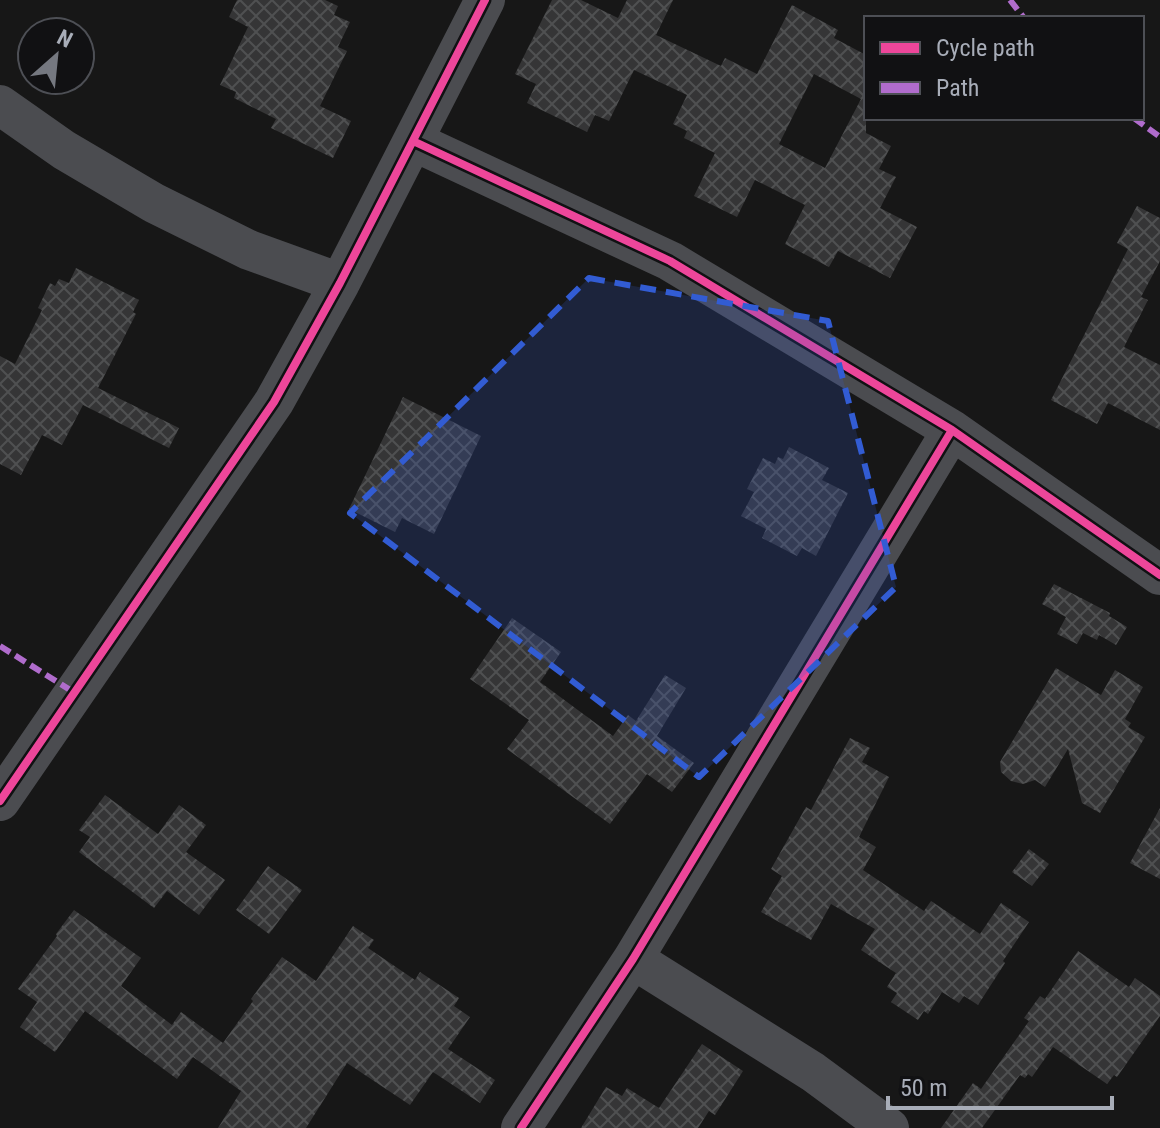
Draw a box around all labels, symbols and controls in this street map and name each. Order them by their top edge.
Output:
north arrow [16,16,96,96]
legend [864,16,1144,120]
text: N [53,24,77,53]
text: Cycle path [936,34,1035,62]
text: Path [936,74,979,102]
scale bar [888,1060,1112,1110]
text: 50 m [900,1074,947,1102]

